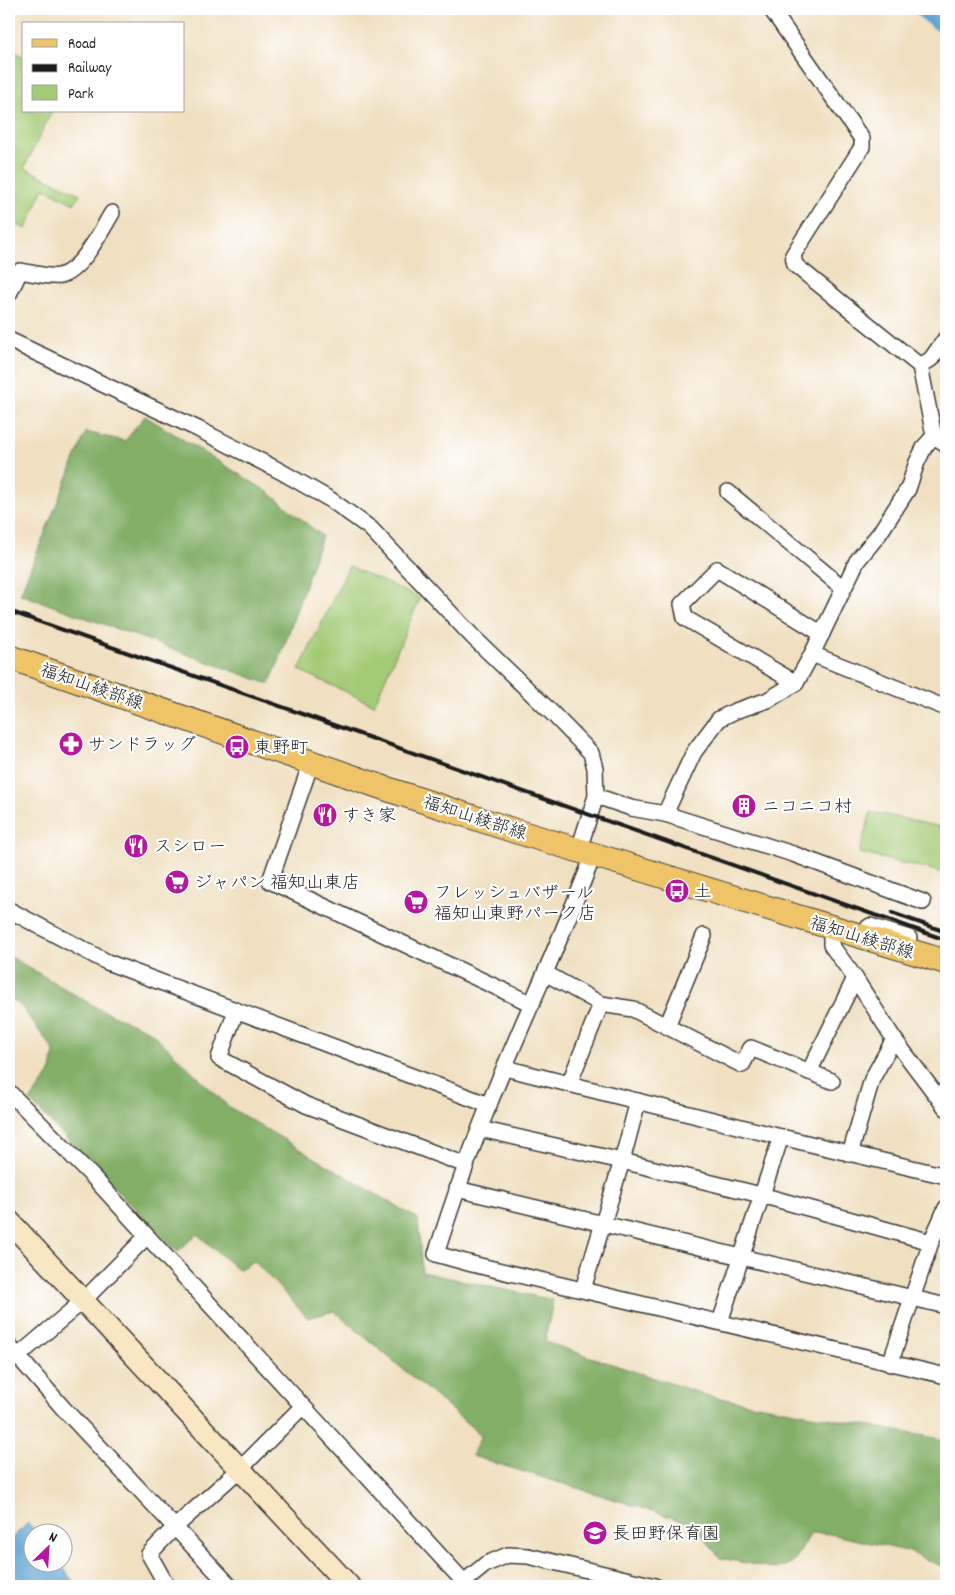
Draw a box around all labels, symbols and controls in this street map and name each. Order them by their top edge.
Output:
legend [22,22,185,112]
text: Road [68,34,96,56]
text: Railway [68,58,112,80]
text: Park [68,84,94,106]
street label: 福知山綾部線 [36,659,146,718]
pharmacy icon: サンドラッグ [58,731,84,757]
place label: サンドラッグ [88,734,196,759]
bus stop icon: 東野町 [224,734,250,760]
place label: 東野町 [254,737,308,762]
street label: 福知山綾部線 [419,791,529,848]
building icon: ニコニコ村 [731,793,757,819]
place label: ニコニコ村 [762,796,852,821]
restaurant icon: すき家 [312,802,338,828]
place label: すき家 [342,805,396,830]
restaurant icon: スシロー [123,833,149,859]
place label: スシロー [154,836,226,861]
supermarket icon: ジャパン 福知山東店 [164,869,190,895]
place label: ジャパン 福知山東店 [194,872,360,897]
bus stop icon: 土 [664,878,690,904]
place label: 土 [694,881,712,906]
place label: フレッシュバザール 福知山東野パーク店 [434,882,596,928]
supermarket icon: フレッシュバザール 福知山東野パーク店 [403,889,429,915]
street label: 福知山綾部線 [806,912,917,967]
school or university icon: 長田野保育園 [582,1520,608,1546]
north arrow [22,1522,72,1572]
place label: 長田野保育園 [612,1523,720,1548]
text: N [45,1528,60,1549]

